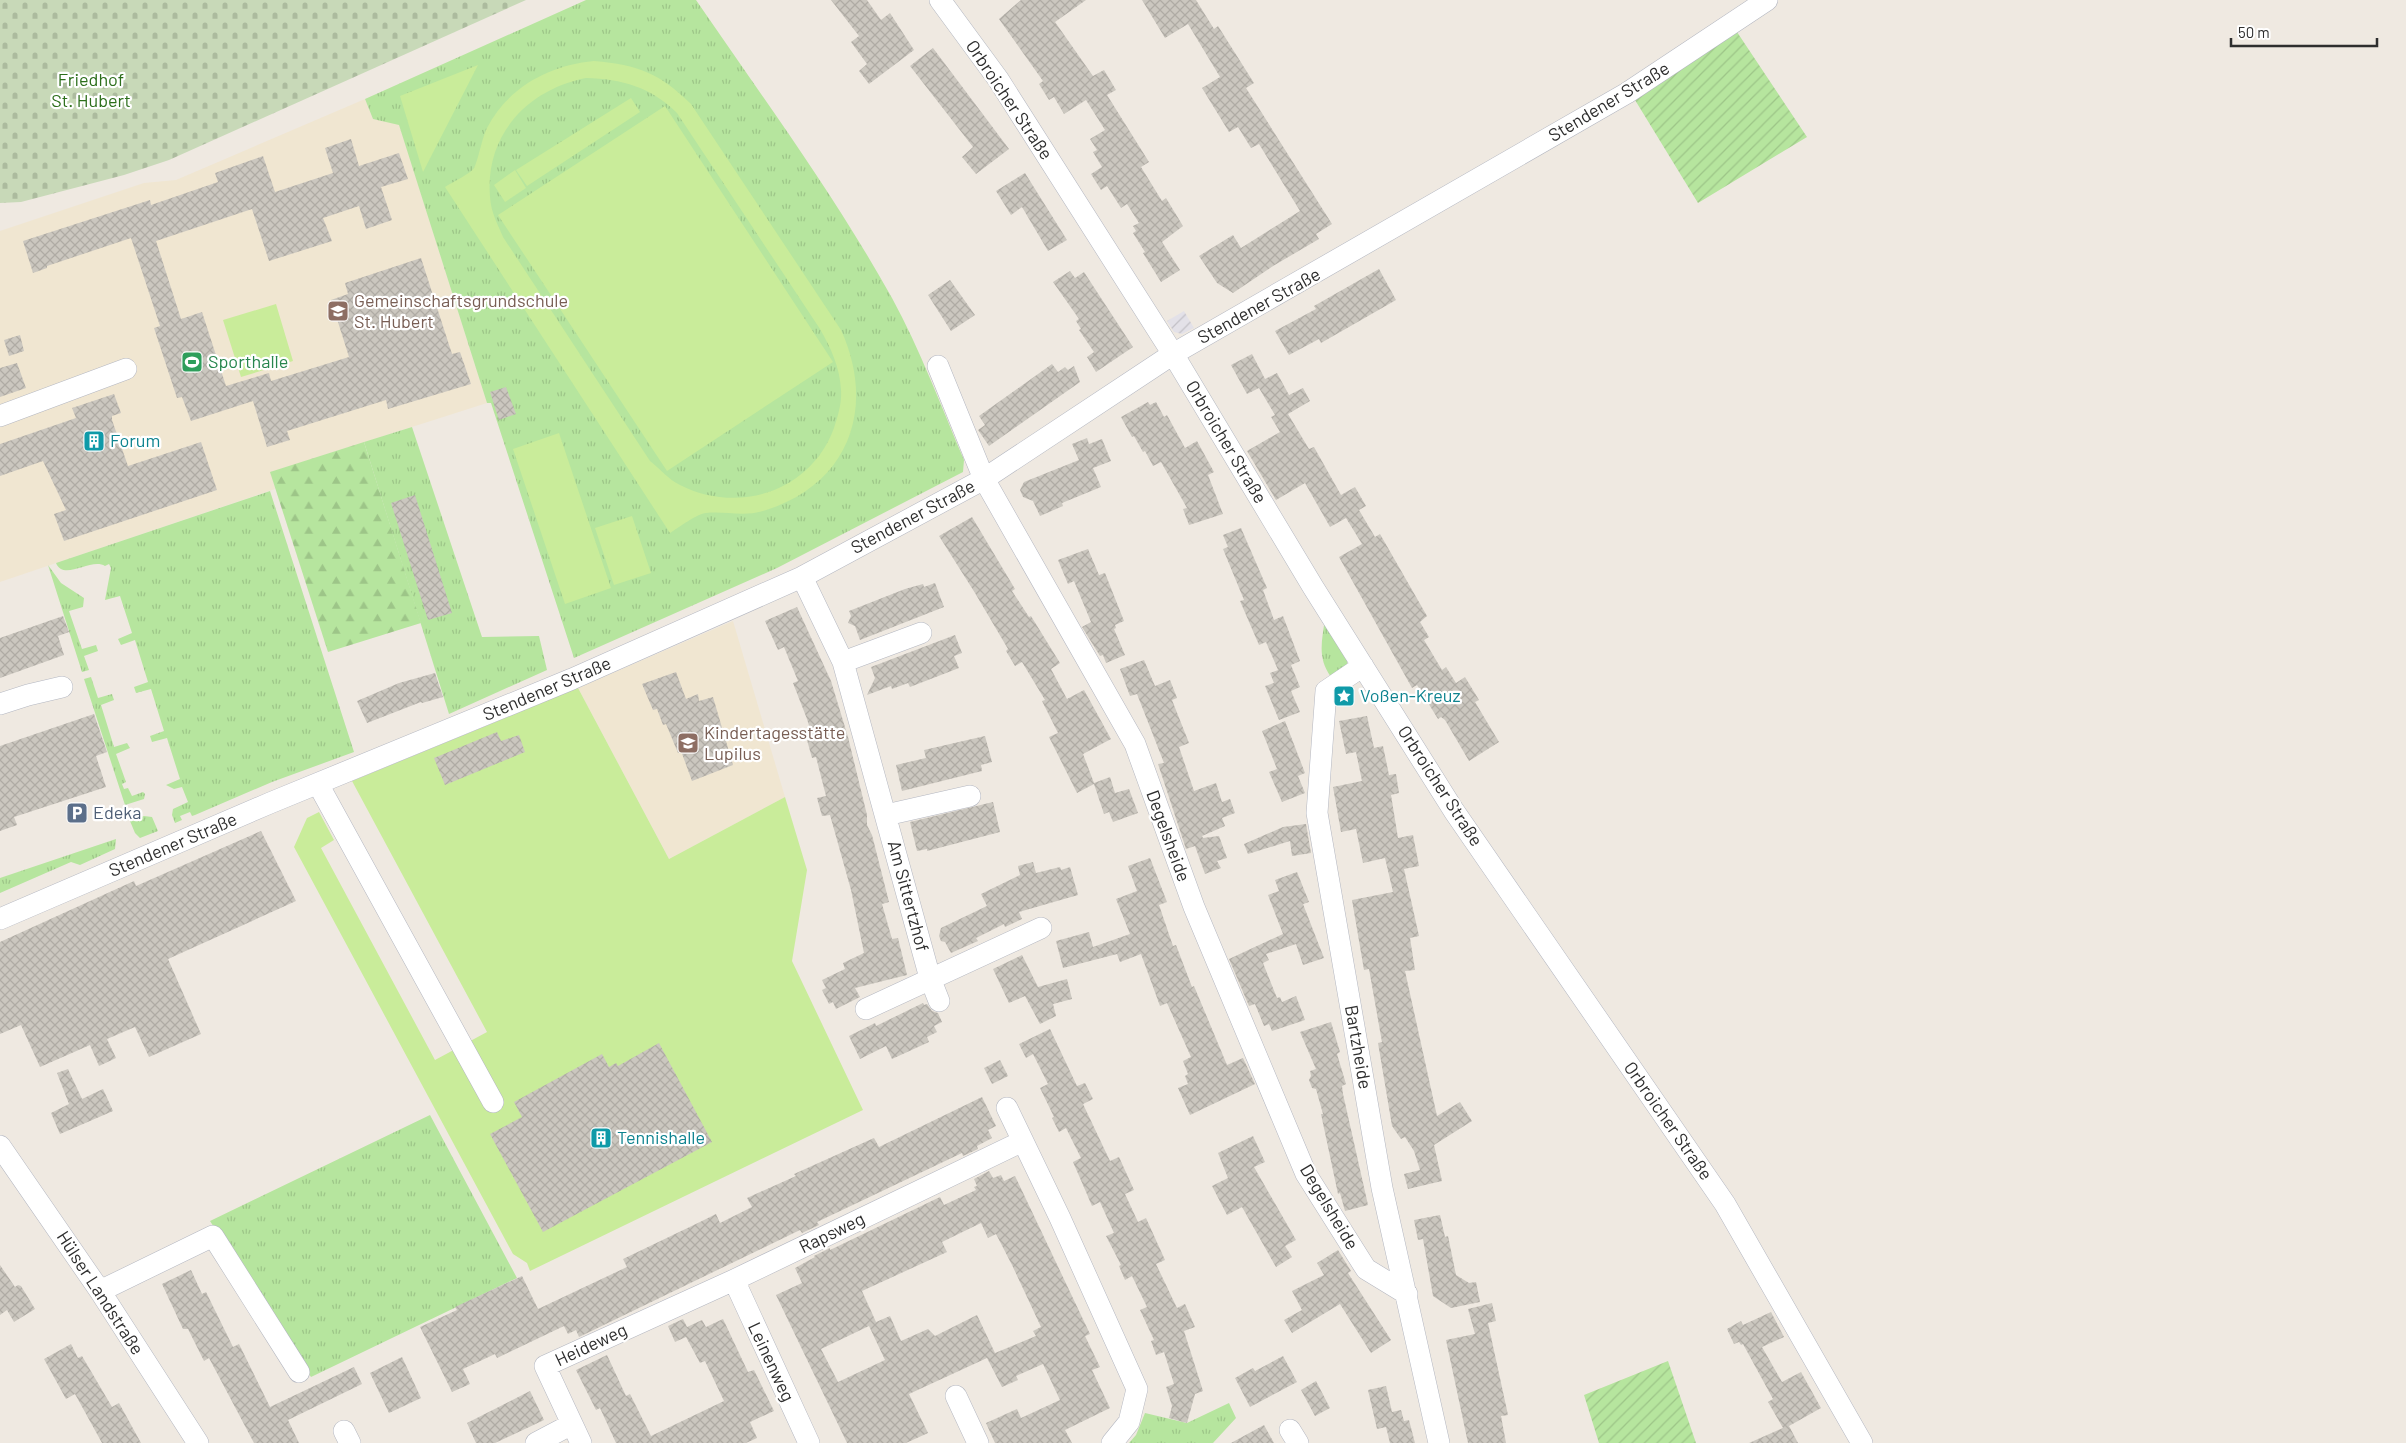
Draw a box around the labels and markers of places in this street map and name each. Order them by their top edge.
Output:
place label: Gemeinschaftsgrundschule St. Hubert [354,289,568,332]
school or university icon: Gemeinschaftsgrundschule St. Hubert [326,299,350,323]
sports icon: Sporthalle [180,350,204,374]
place label: Sporthalle [208,350,288,372]
building icon: Forum [82,429,106,453]
place label: Forum [110,429,160,451]
place icon: Voßen-Kreuz [1332,684,1356,708]
place label: Voßen-Kreuz [1360,684,1461,706]
place label: Kindertagesstätte Lupilus [704,721,845,764]
school or university icon: Kindertagesstätte Lupilus [676,731,700,755]
parking icon: Edeka [65,801,89,825]
place label: Edeka [93,801,141,823]
building icon: Tennishalle [589,1126,613,1150]
place label: Tennishalle [617,1126,705,1148]

